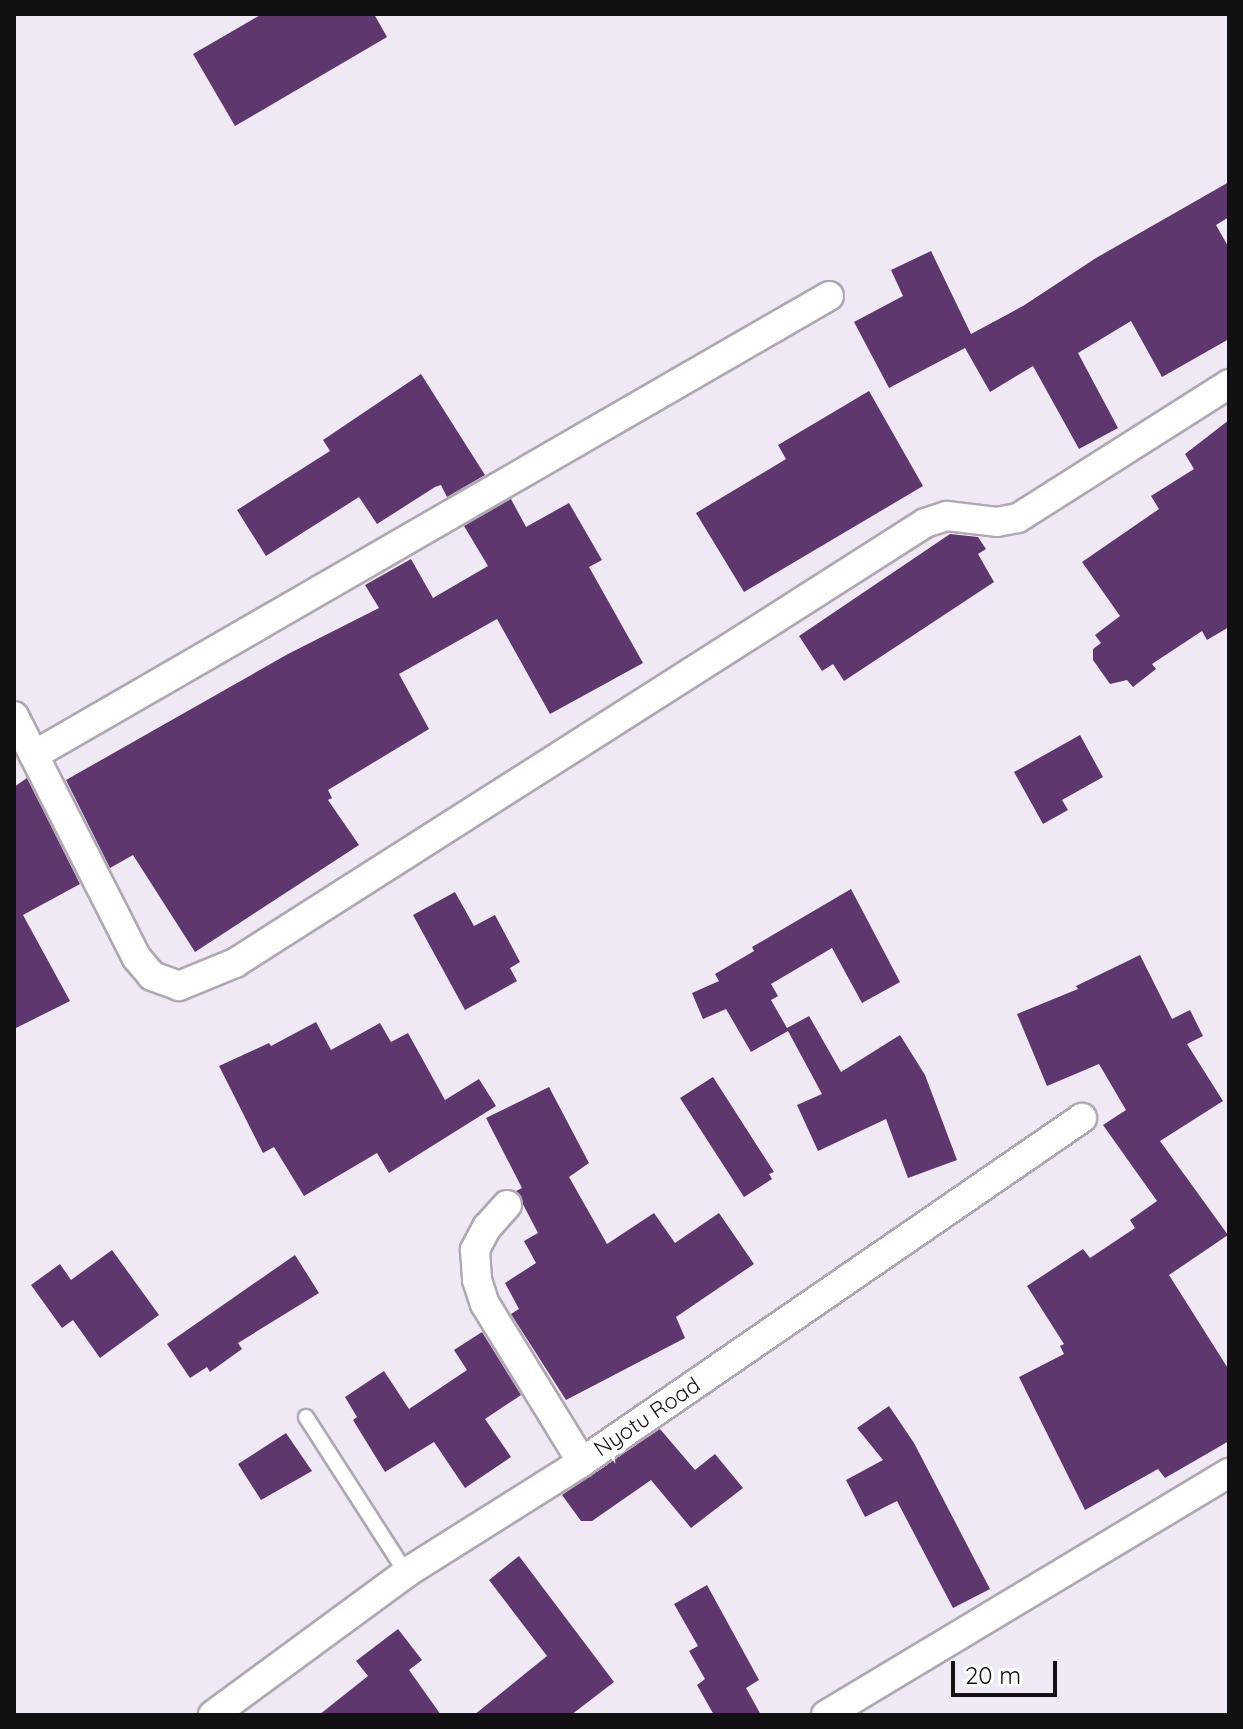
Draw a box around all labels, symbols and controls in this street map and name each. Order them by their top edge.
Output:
street label: Nyotu Road [589,1372,705,1462]
scale bar [955,1645,1061,1695]
text: 20 m [965,1660,1021,1690]

